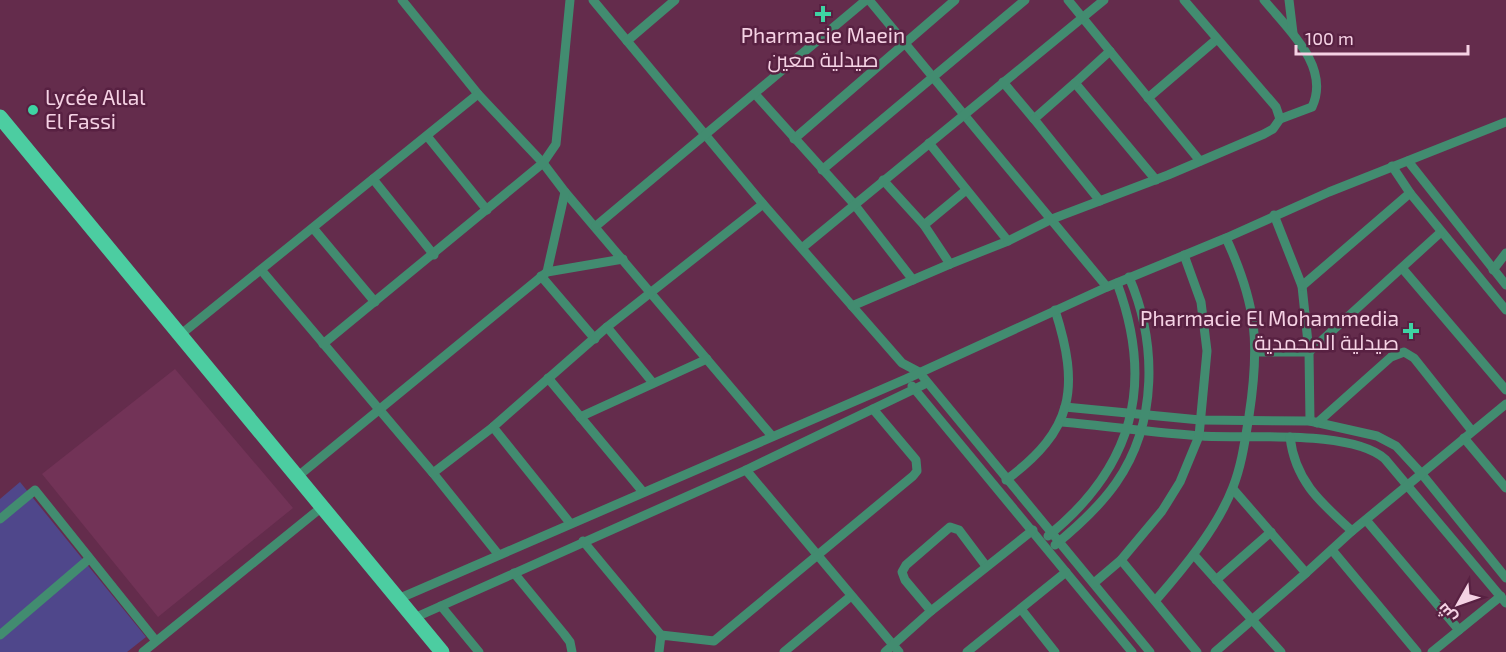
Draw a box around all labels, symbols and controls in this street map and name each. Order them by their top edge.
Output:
marker: Pharmacie Maein صيدلية معين [816,7,830,21]
scale bar [1296,18,1468,56]
place label: Pharmacie Maein صيدلية معين [741,22,905,73]
text: 100 m [1305,27,1354,49]
place label: Lycée Allal El Fassi [45,84,146,133]
marker: Lycée Allal El Fassi [26,103,40,117]
place label: Pharmacie El Mohammedia صيدلية المحمدية [1140,305,1399,354]
marker: Pharmacie El Mohammedia صيدلية المحمدية [1404,324,1418,338]
north arrow [1428,574,1488,634]
text: ش [1432,599,1461,628]

